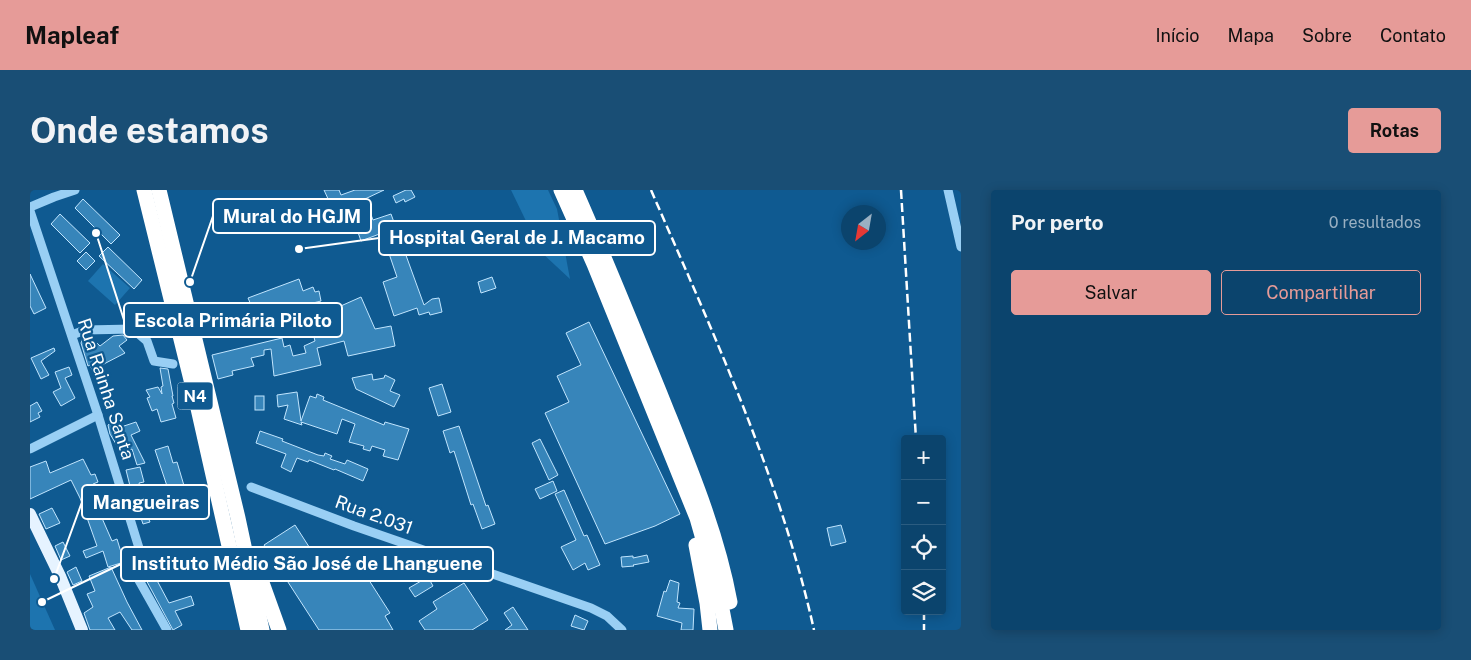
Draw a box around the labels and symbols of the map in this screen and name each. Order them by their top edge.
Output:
callout: Mural do HGJM [213,199,371,233]
text: Mural do HGJM [223,205,361,227]
north arrow [841,205,886,250]
callout: Hospital Geral de J. Macamo [379,221,655,255]
text: Hospital Geral de J. Macamo [389,226,645,248]
callout: Escola Primária Piloto [124,303,342,337]
text: Escola Primária Piloto [134,309,332,331]
street label: Rua Rainha Santa [74,316,139,462]
road number: N4 [178,382,212,410]
callout: Mangueiras [82,485,209,519]
text: Mangueiras [93,491,199,513]
street label: Rua 2.031 [332,491,416,538]
callout: Instituto Médio São José de Lhanguene [121,547,493,581]
text: Instituto Médio São José de Lhanguene [131,552,483,574]

